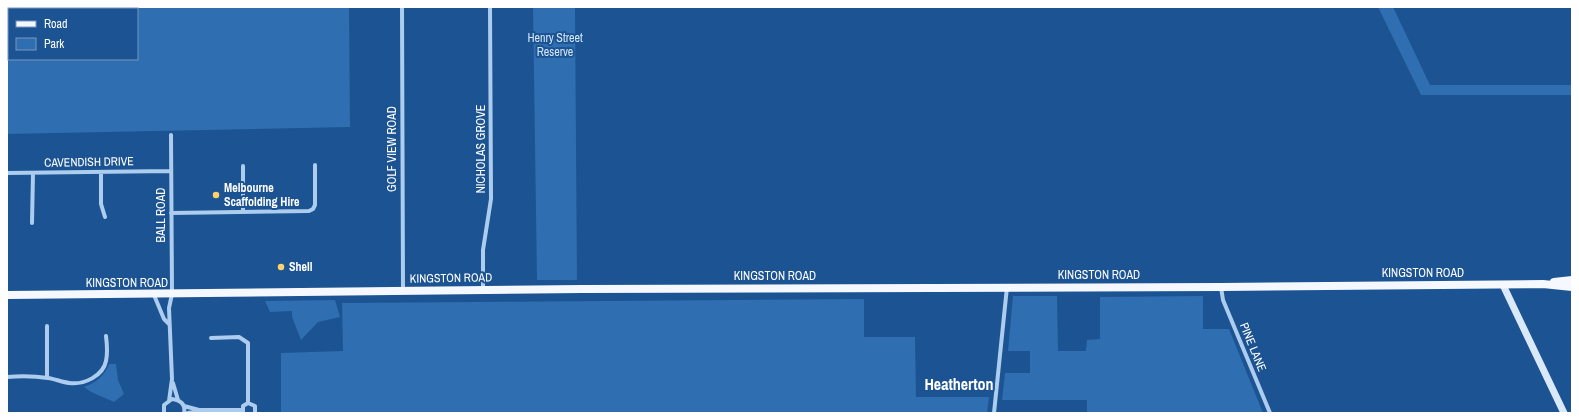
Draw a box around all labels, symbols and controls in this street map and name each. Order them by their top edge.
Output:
legend [8,8,138,60]
text: Road [44,16,68,32]
park label: Henry Street Reserve [527,30,583,60]
text: Park [44,36,64,52]
street label: NICHOLAS GROVE [473,105,489,193]
street label: GOLF VIEW ROAD [384,106,400,192]
street label: CAVENDISH DRIVE [44,153,134,171]
place label: Melbourne Scaffolding Hire [224,180,300,210]
street label: BALL ROAD [153,188,169,242]
marker: Melbourne Scaffolding Hire [211,190,221,200]
place label: Shell [289,259,313,275]
marker: Shell [276,262,286,272]
street label: KINGSTON ROAD [1382,265,1464,281]
street label: KINGSTON ROAD [1058,267,1140,283]
street label: KINGSTON ROAD [734,268,816,284]
street label: KINGSTON ROAD [410,269,492,287]
street label: KINGSTON ROAD [86,275,168,291]
street label: PINE LANE [1236,320,1270,374]
district label: Heatherton [924,373,994,395]

